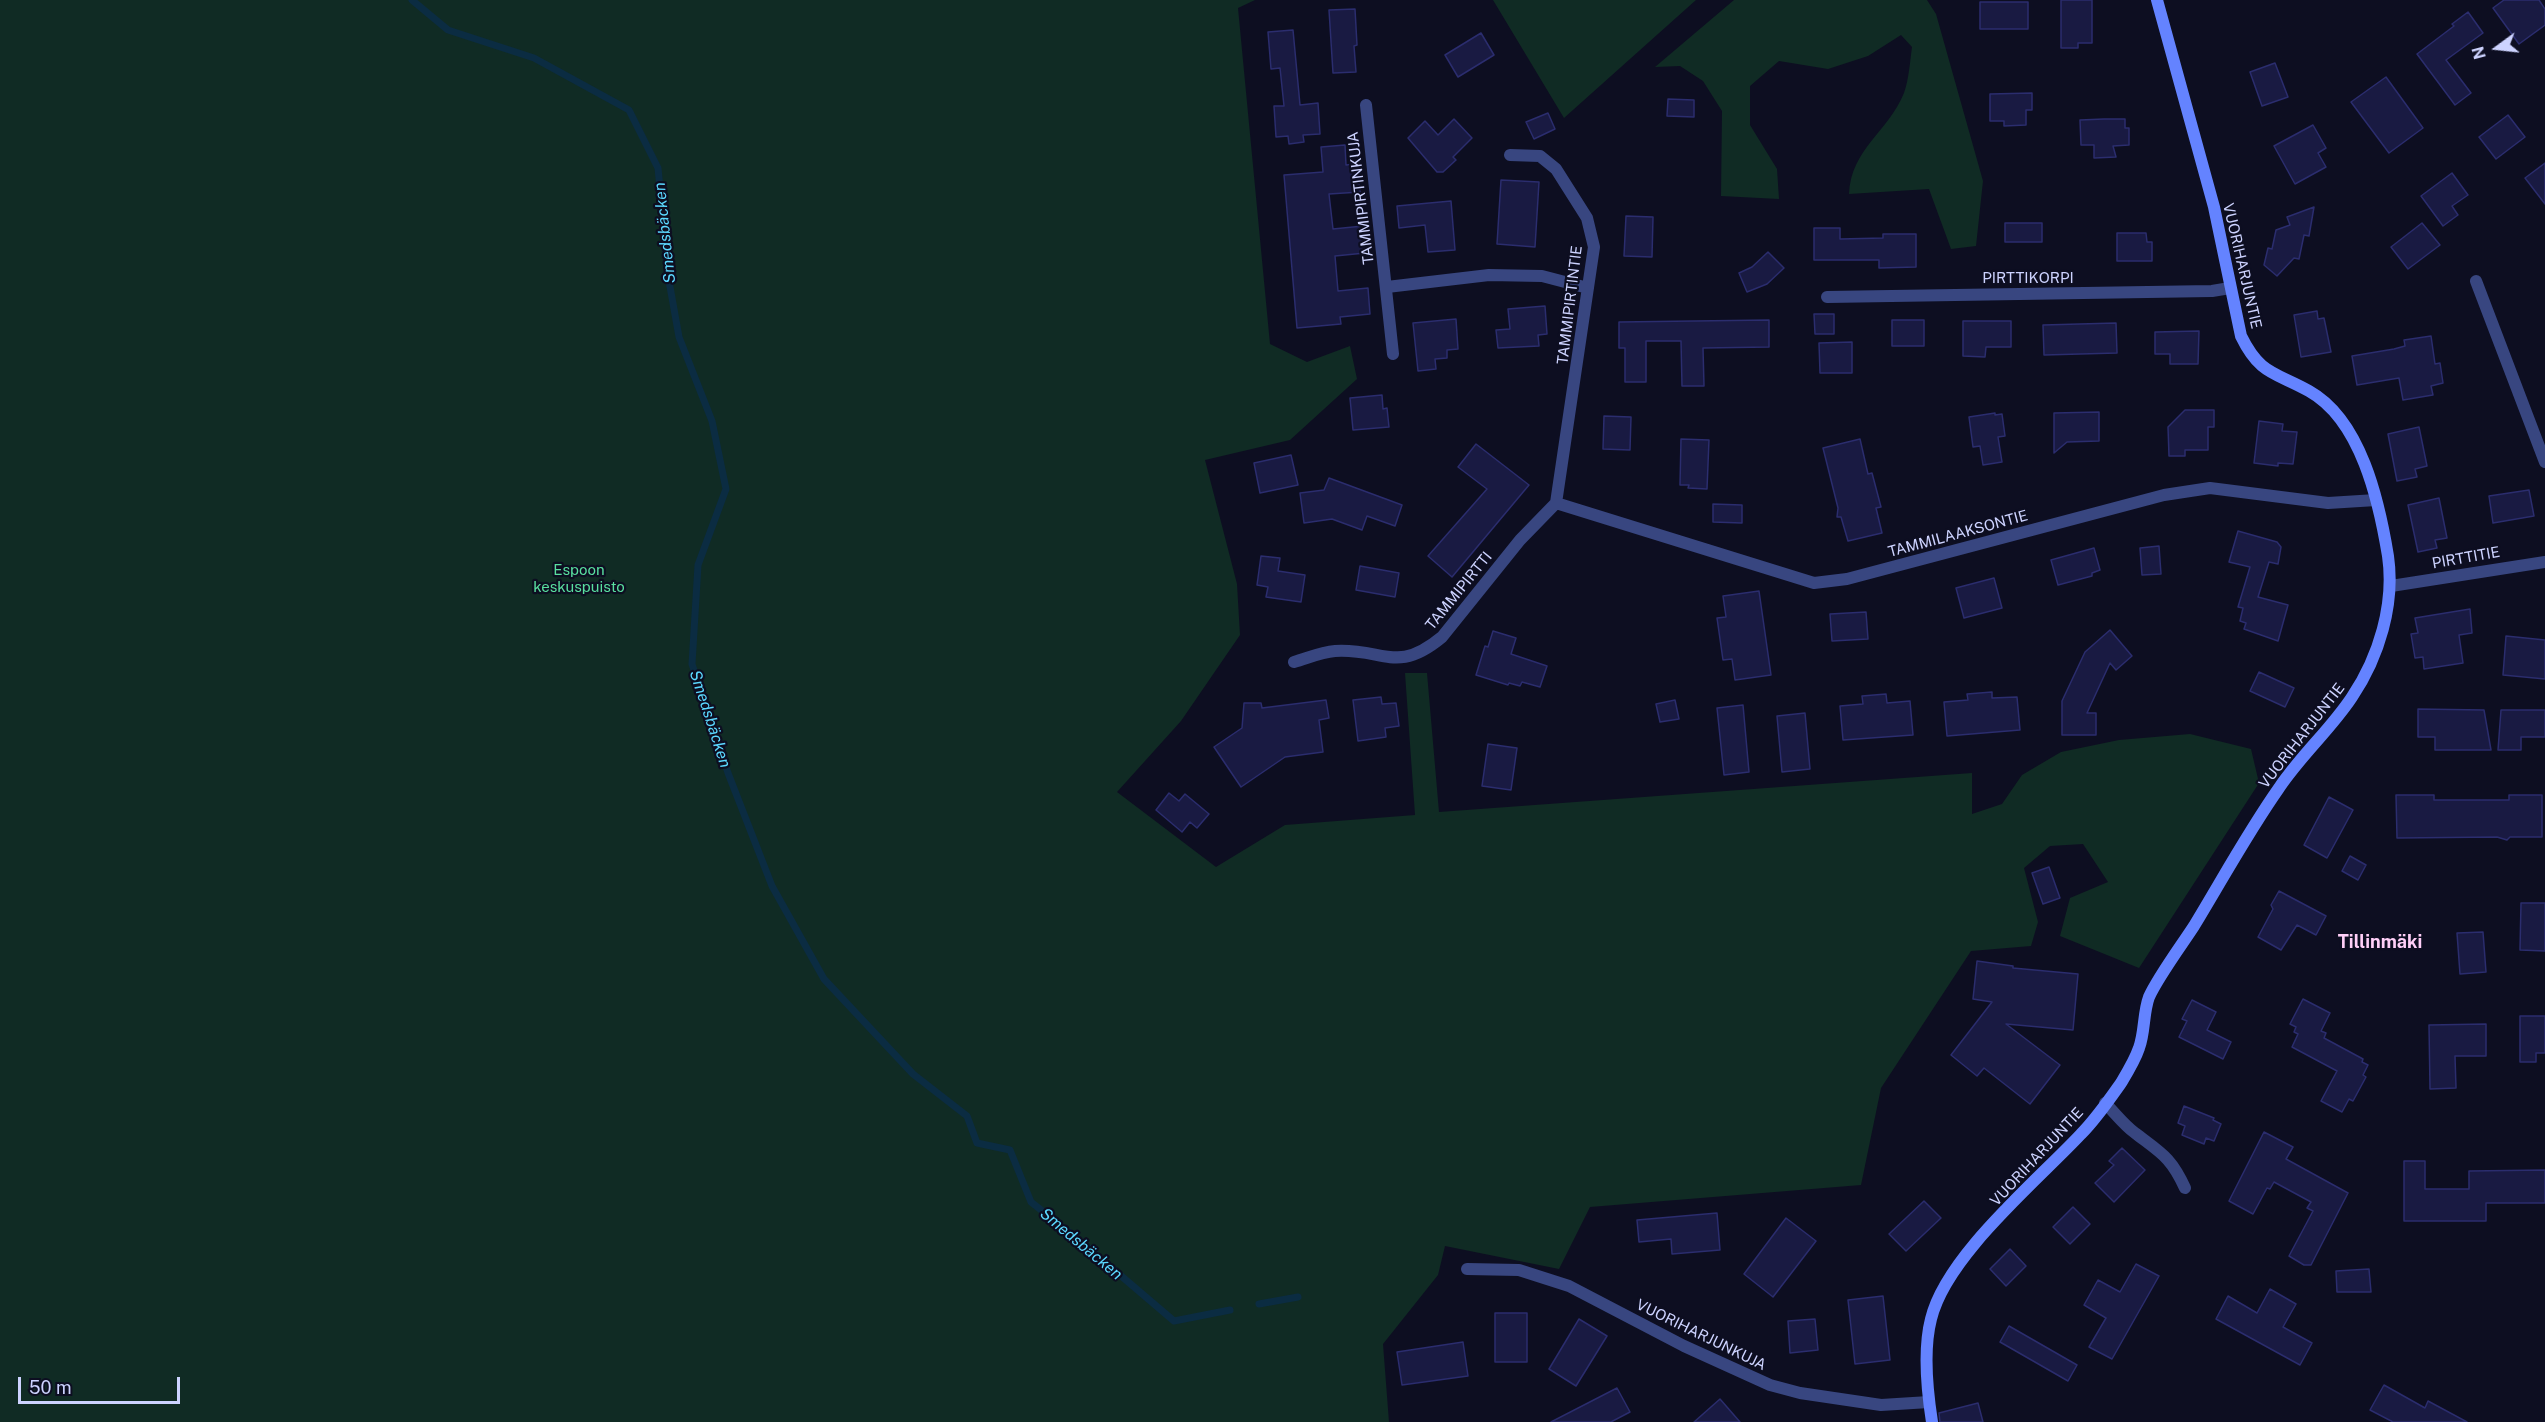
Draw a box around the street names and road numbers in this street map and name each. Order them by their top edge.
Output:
street label: TAMMIPIRTINKUJA [1344,131,1378,265]
street label: VUORIHARJUNTIE [2219,201,2265,331]
street label: TAMMIPIRTINTIE [1554,244,1586,366]
street label: PIRTTIKORPI [1982,269,2074,287]
street label: TAMMILAAKSONTIE [1886,507,2030,561]
street label: PIRTTITIE [2431,543,2501,573]
street label: TAMMIPIRTTI [1422,548,1496,634]
street label: VUORIHARJUNTIE [2255,680,2349,792]
street label: VUORIHARJUNTIE [1987,1104,2087,1210]
street label: VUORIHARJUNKUJA [1633,1296,1769,1374]

